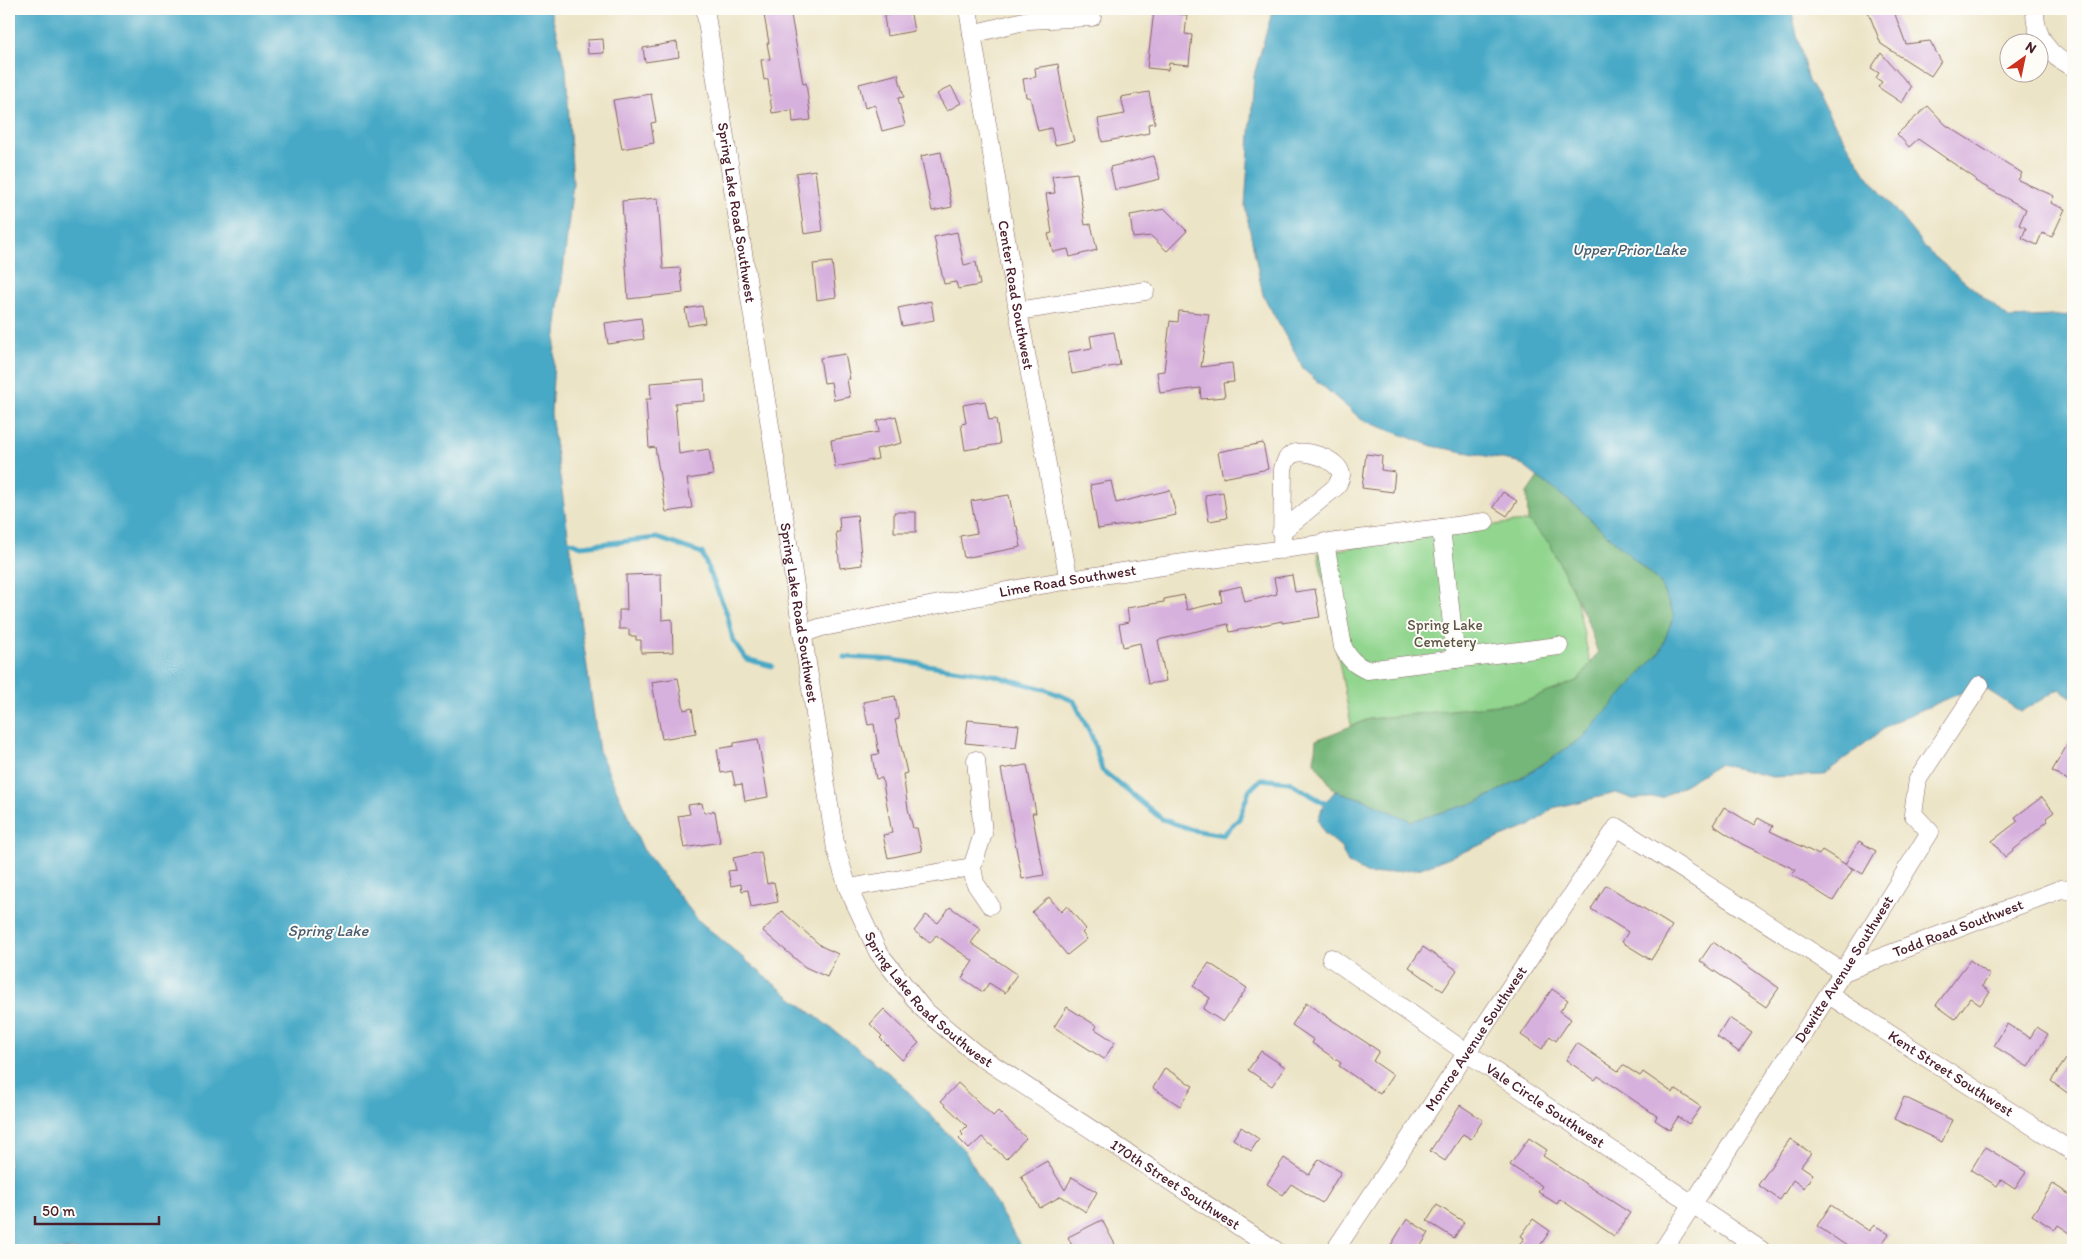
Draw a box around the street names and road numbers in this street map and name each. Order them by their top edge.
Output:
street label: Spring Lake Road Southwest [714,121,760,304]
street label: Center Road Southwest [994,219,1038,372]
street label: Spring Lake Road Southwest [776,521,822,704]
street label: Lime Road Southwest [998,561,1138,601]
street label: Dewitte Avenue Southwest [1791,892,1897,1046]
street label: Todd Road Southwest [1890,895,2026,961]
street label: Spring Lake Road Southwest [861,929,997,1072]
street label: Monroe Avenue Southwest [1421,963,1531,1115]
street label: Kent Street Southwest [1885,1027,2017,1121]
street label: Vale Circle Southwest [1482,1059,1608,1152]
street label: 170th Street Southwest [1107,1135,1244,1234]

